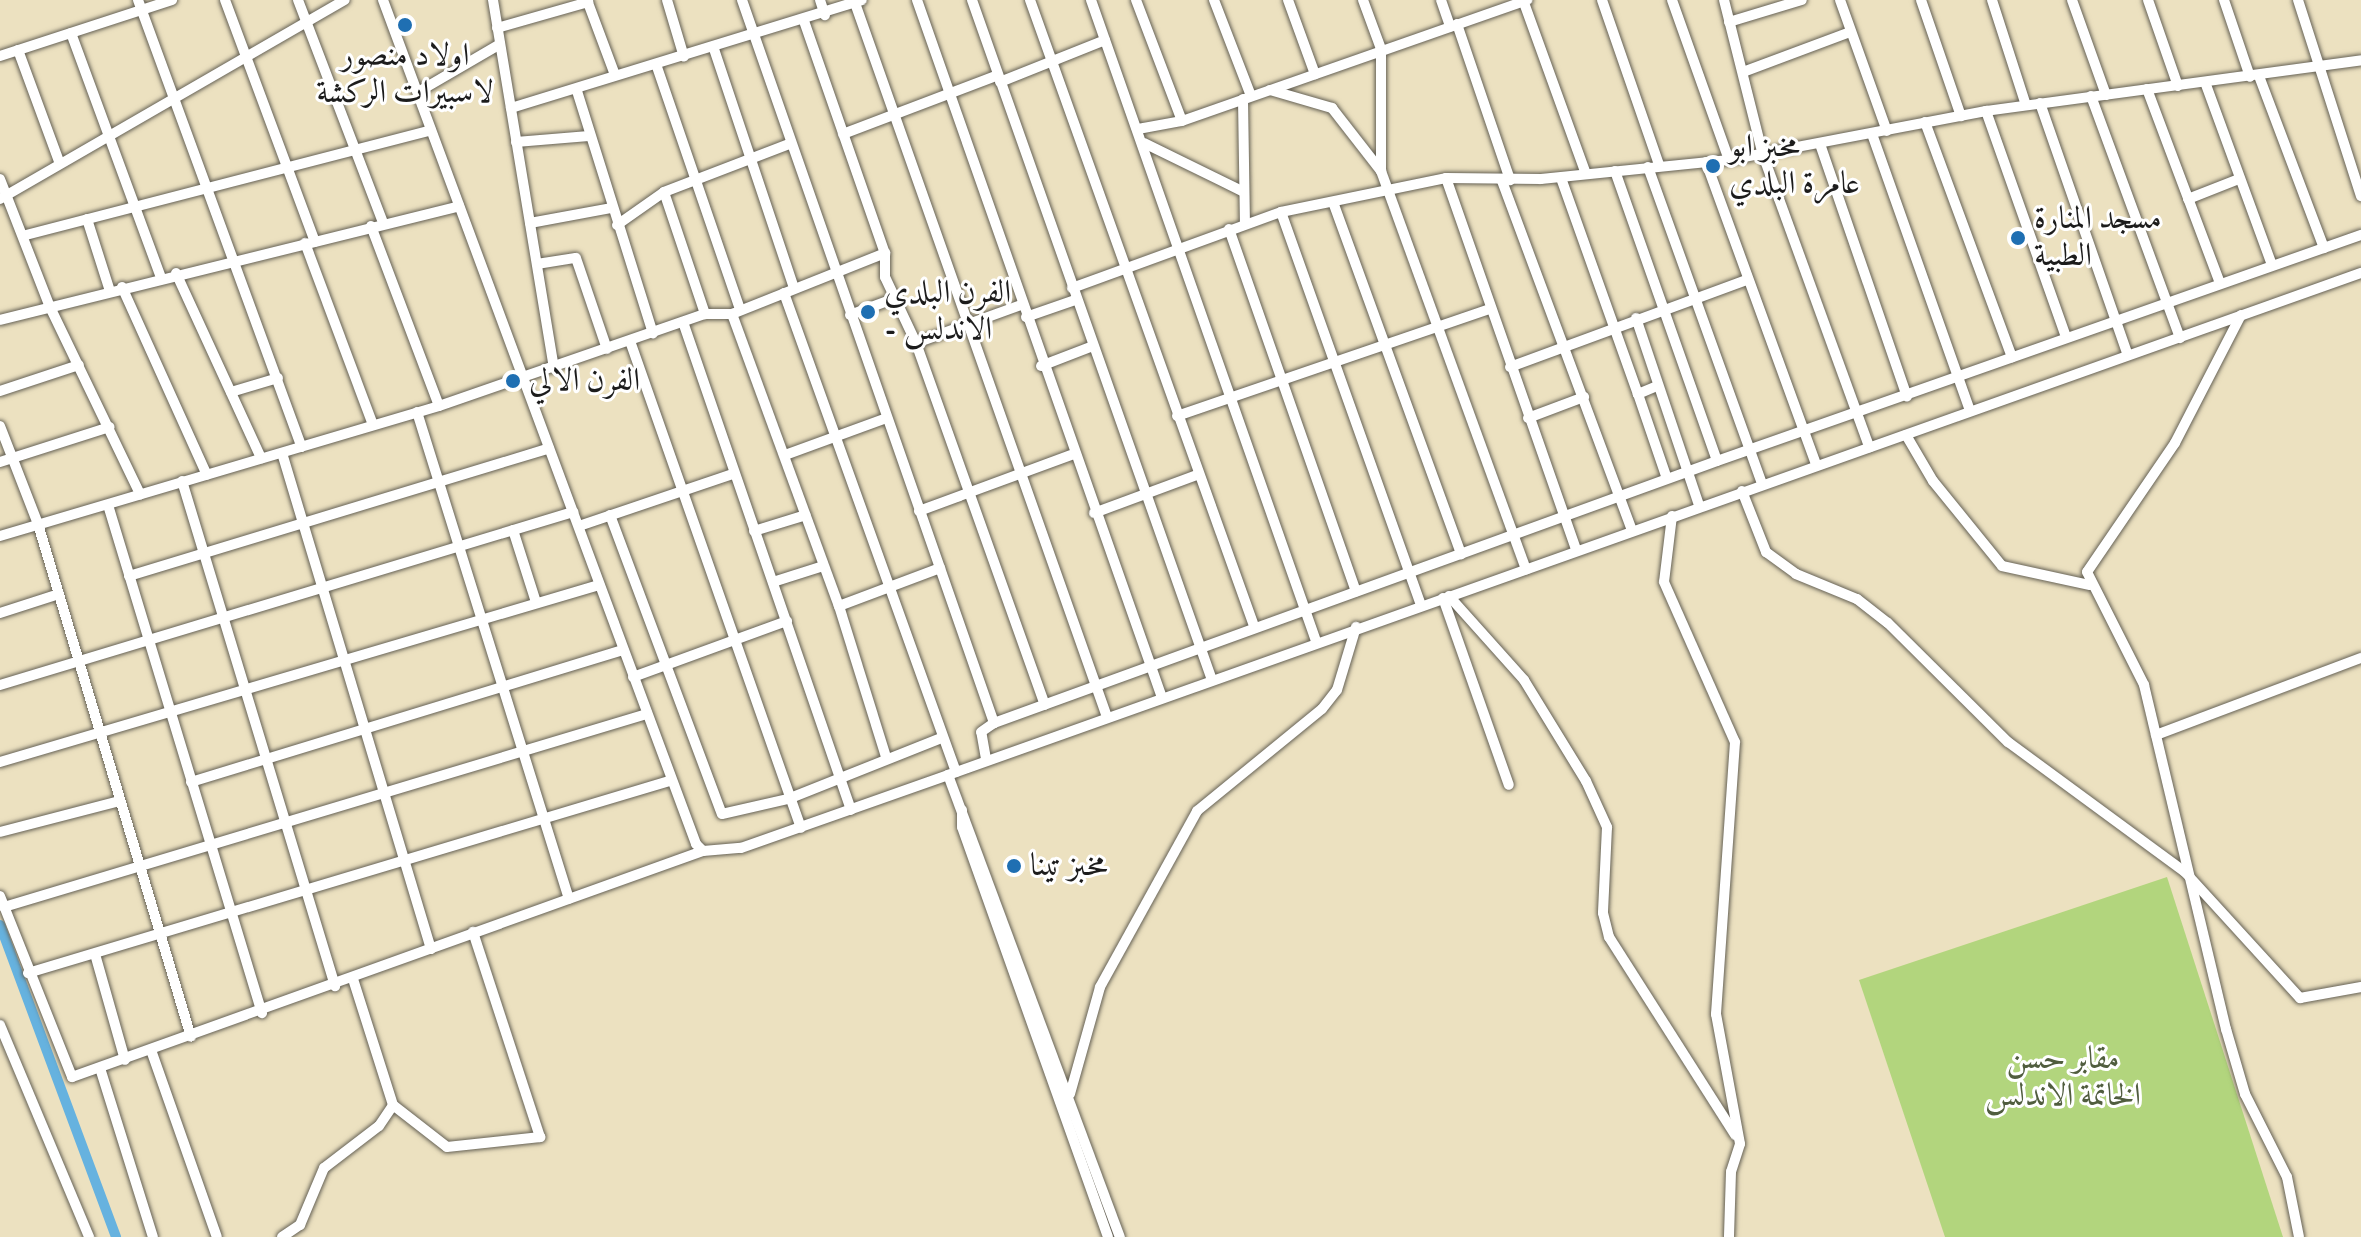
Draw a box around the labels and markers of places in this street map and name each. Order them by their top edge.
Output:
marker: اولاد منصور لاسبيرات الركشة [396,16,414,34]
place label: اولاد منصور لاسبيرات الركشة [316,38,494,113]
place label: مخبز ابو عامرة البلدي [1729,129,1860,204]
marker: مخبز ابو عامرة البلدي [1704,157,1722,175]
place label: مسجد المنارة الطبية [2034,201,2162,276]
marker: مسجد المنارة الطبية [2009,229,2027,247]
place label: الفرن البلدي - الاندلس [884,275,1011,350]
marker: الفرن البلدي - الاندلس [859,303,877,321]
place label: الفرن الالي [529,362,640,400]
marker: الفرن الالي [504,372,522,390]
place label: مخبز تينا [1030,847,1108,885]
marker: مخبز تينا [1005,857,1023,875]

